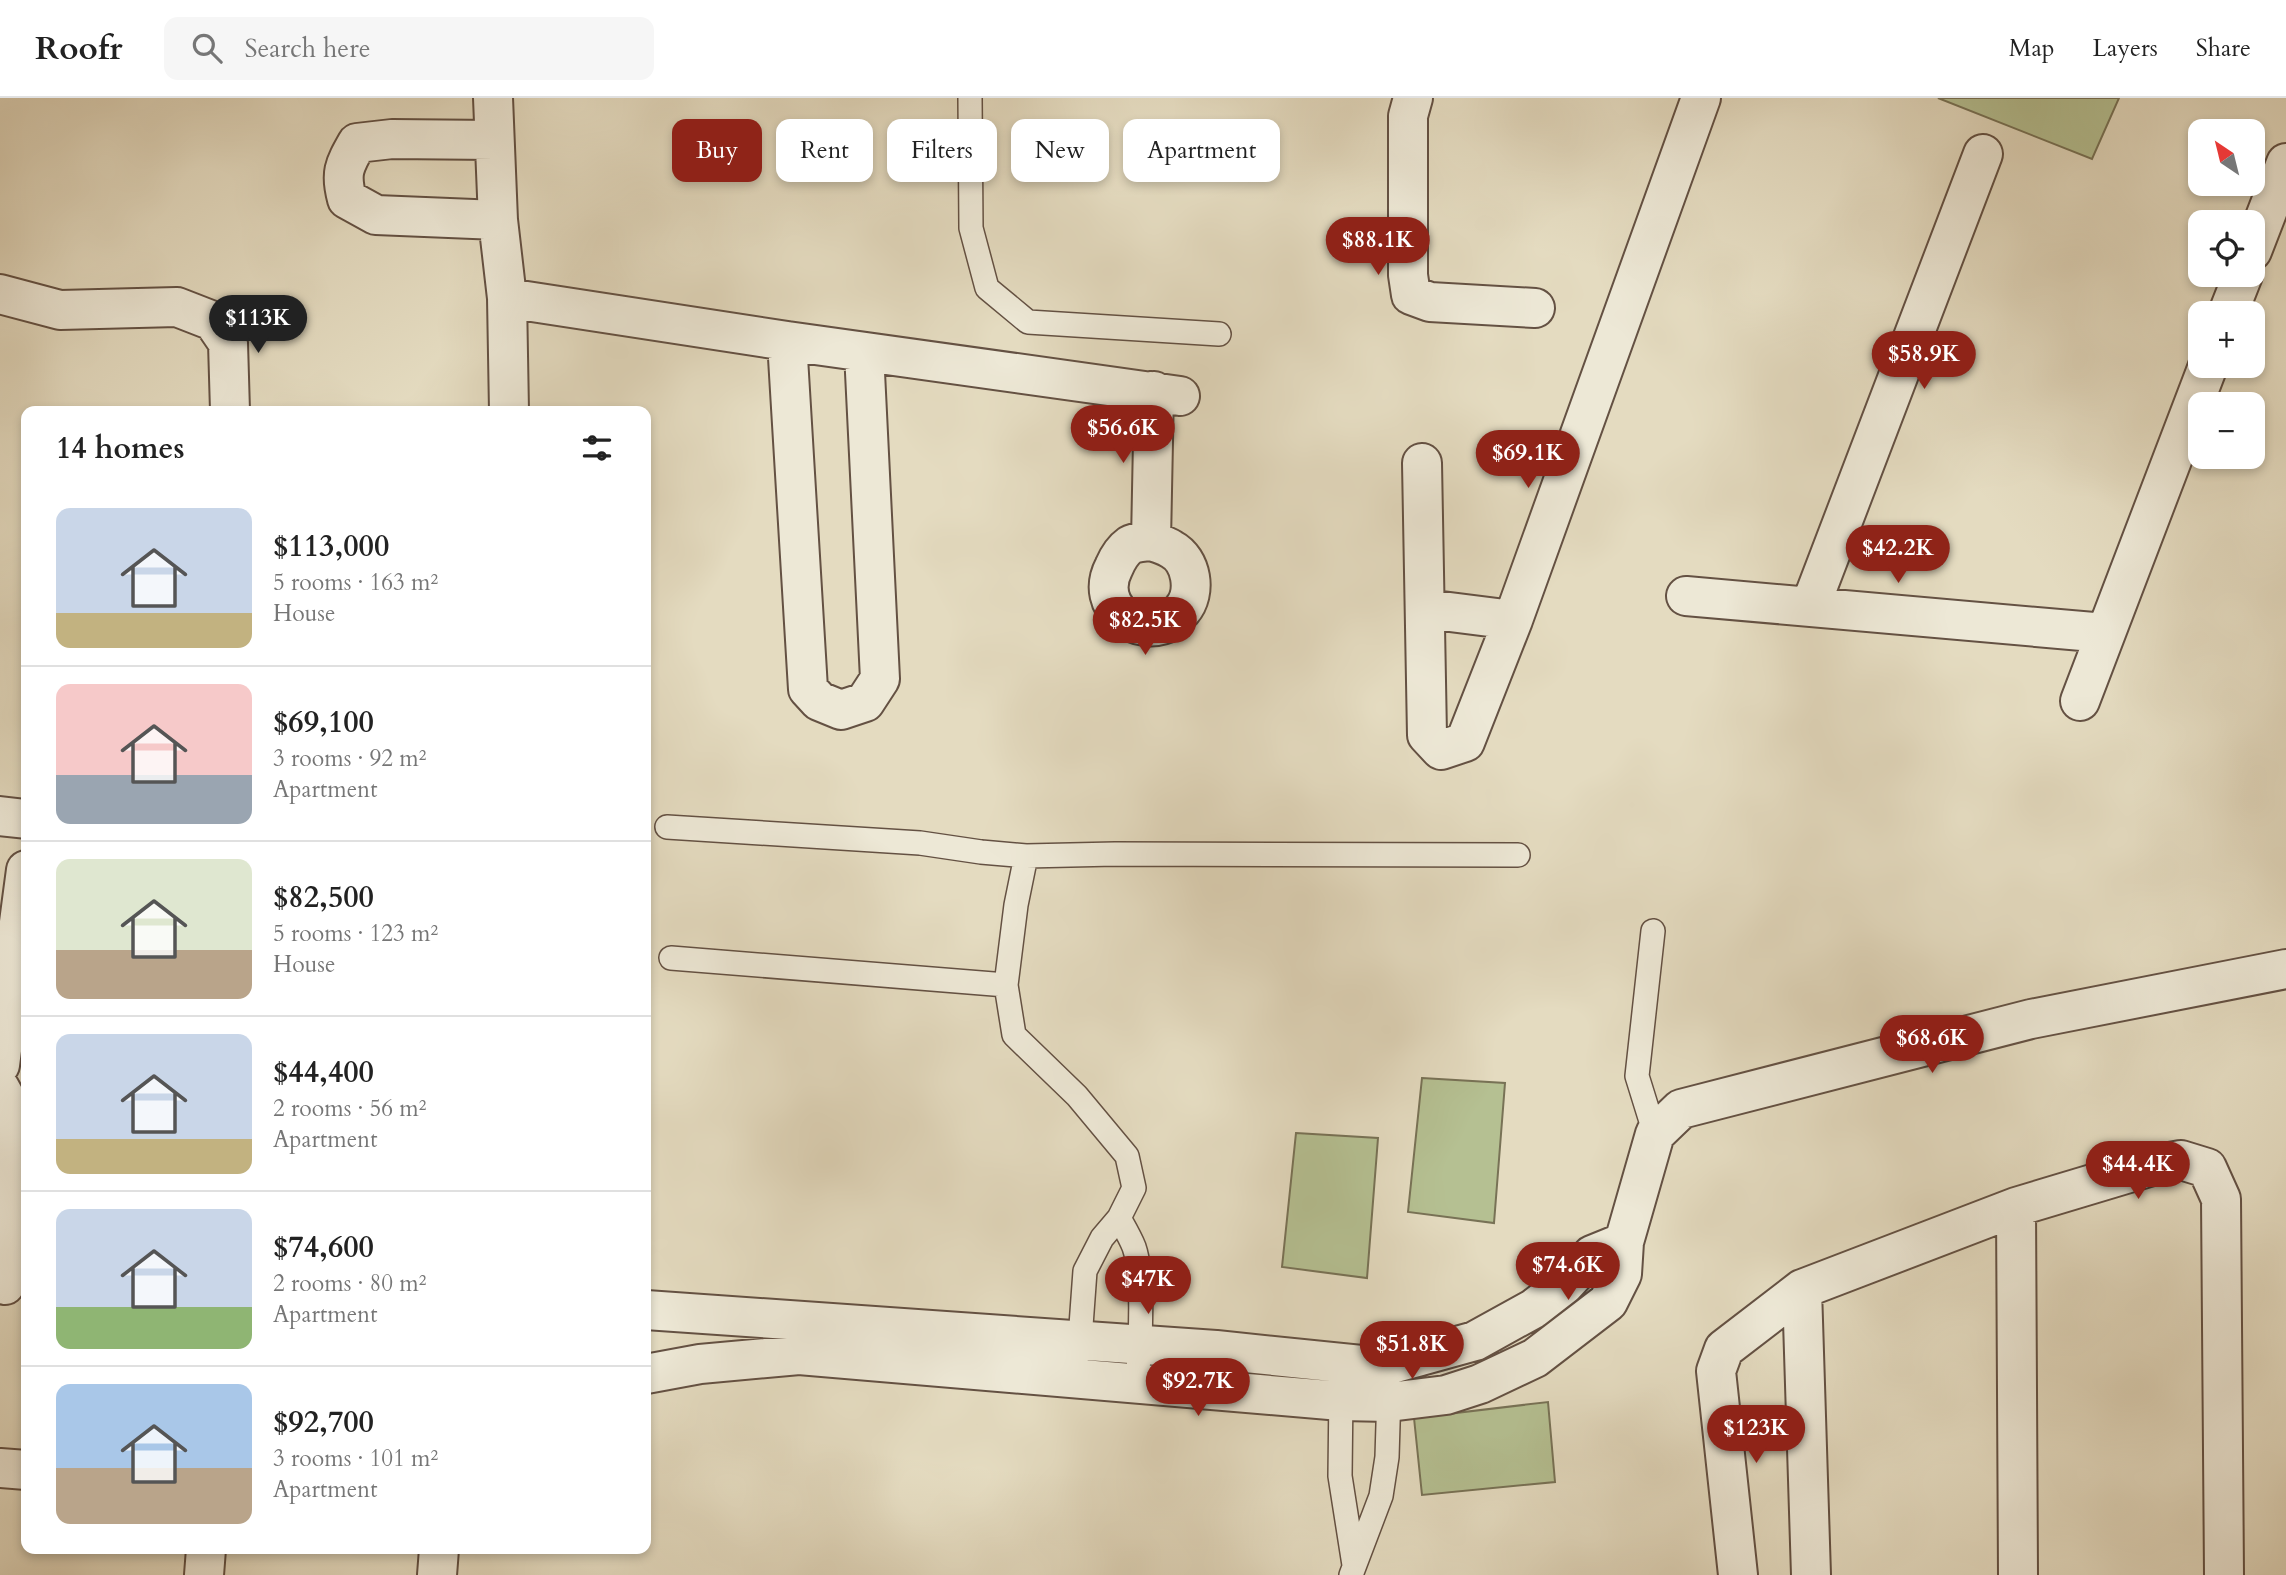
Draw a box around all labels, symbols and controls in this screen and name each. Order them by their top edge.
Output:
search box [164,17,654,80]
text: Roofr [35,26,122,71]
icon: search [188,29,226,67]
text: Search here [244,31,370,66]
text: Map [2009,32,2055,65]
text: Layers [2093,32,2158,65]
text: Share [2196,32,2251,65]
chip: Buy [672,119,762,182]
chip: Rent [776,119,873,182]
chip: Filters [887,119,997,182]
chip: New [1011,119,1109,182]
chip: Apartment [1123,119,1280,182]
north arrow [2188,119,2264,196]
map controls [2188,119,2265,469]
button: locate [2188,210,2265,287]
pin: $88.1K [1321,218,1435,277]
text: $88.1K [1342,224,1414,255]
pin: $113K [209,296,307,355]
button: + [2188,301,2265,378]
text: $113K [225,302,291,333]
pin: $58.9K [1867,331,1981,391]
text: $58.9K [1888,338,1960,369]
button: − [2188,392,2265,469]
pin: $56.6K [1066,406,1180,465]
text: $56.6K [1087,412,1159,443]
text: 14 homes [56,428,185,469]
icon: filters [578,429,616,467]
pin: $69.1K [1471,430,1585,490]
text: $69.1K [1492,437,1564,468]
text: $113,000 [273,526,389,567]
pin: $42.2K [1841,526,1955,585]
text: $42.2K [1862,532,1934,563]
icon: home [112,536,196,620]
text: 5 rooms · 163 m² [273,567,438,598]
text: House [273,598,335,629]
pin: $82.5K [1088,598,1202,657]
text: $82.5K [1109,604,1181,635]
text: $69,100 [273,702,374,743]
icon: home [112,712,196,796]
text: 3 rooms · 92 m² [273,743,426,774]
text: Apartment [273,774,377,805]
text: $82,500 [273,877,374,918]
icon: home [112,887,196,971]
text: 5 rooms · 123 m² [273,918,438,949]
text: House [273,949,335,980]
pin: $68.6K [1875,1016,1989,1075]
text: $68.6K [1896,1022,1968,1053]
text: $44,400 [273,1052,374,1093]
icon: home [112,1062,196,1146]
text: 2 rooms · 56 m² [273,1093,426,1124]
text: Apartment [273,1124,377,1155]
pin: $44.4K [2081,1142,2195,1201]
text: $44.4K [2102,1148,2174,1179]
text: $74,600 [273,1227,374,1268]
icon: home [112,1237,196,1321]
pin: $74.6K [1511,1242,1625,1302]
text: $74.6K [1532,1249,1604,1280]
pin: $47K [1107,1256,1189,1316]
text: $47K [1121,1263,1175,1294]
text: 2 rooms · 80 m² [273,1268,426,1299]
text: Apartment [273,1299,377,1330]
pin: $51.8K [1355,1322,1469,1381]
text: $51.8K [1376,1328,1448,1359]
pin: $92.7K [1141,1358,1255,1418]
text: $92.7K [1162,1365,1234,1396]
text: $92,700 [273,1402,374,1443]
pin: $123K [1707,1406,1805,1465]
icon: home [112,1412,196,1496]
text: $123K [1723,1412,1789,1443]
text: 3 rooms · 101 m² [273,1443,438,1474]
text: Apartment [273,1474,377,1505]

